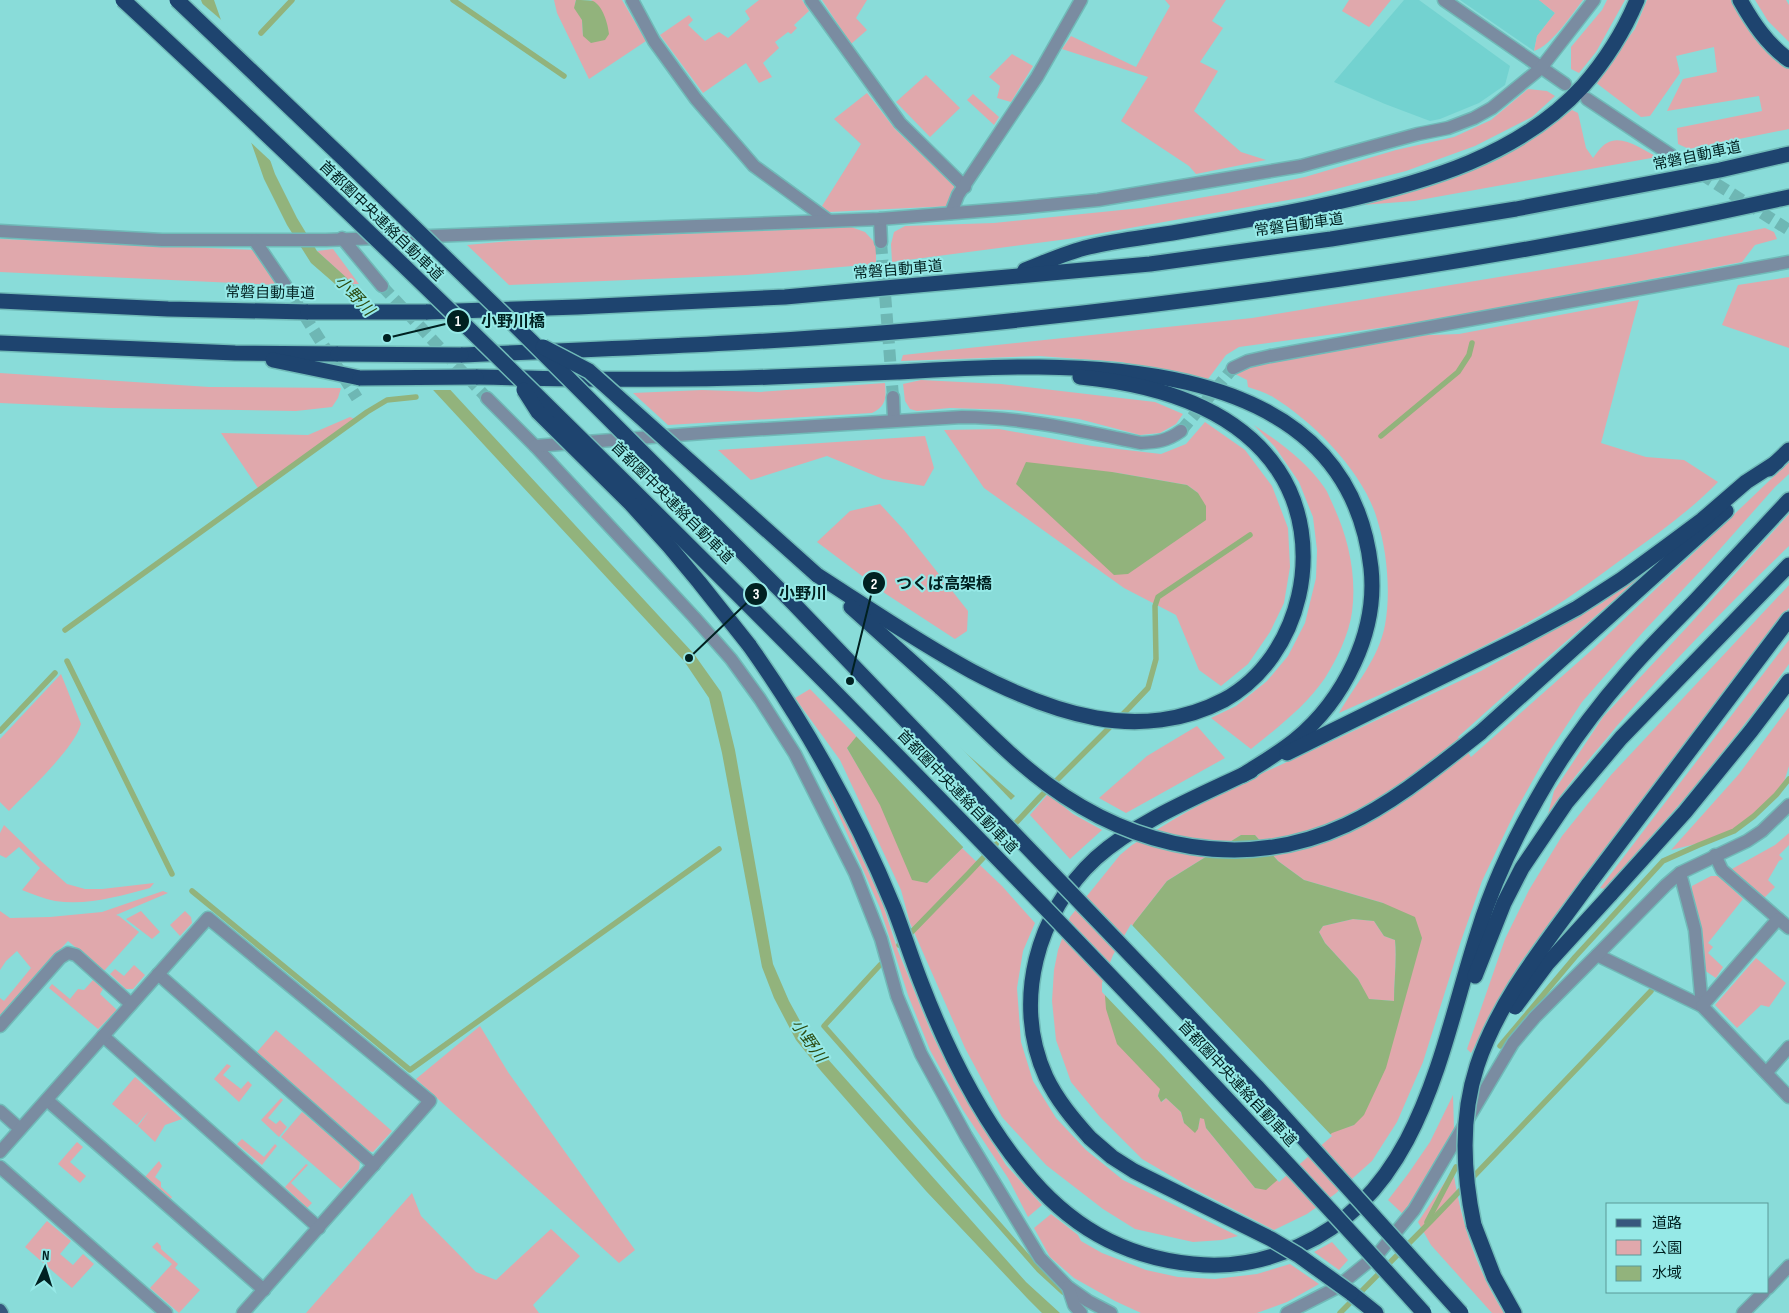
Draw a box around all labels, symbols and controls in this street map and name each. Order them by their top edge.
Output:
street label: 常磐自動車道 [1651,137,1743,175]
street label: 首都圏中央連絡自動車道 [315,157,447,285]
street label: 常磐自動車道 [1253,209,1345,241]
street label: 常磐自動車道 [852,257,944,283]
water label: 小野川 [330,272,379,321]
street label: 常磐自動車道 [225,283,315,303]
callout: 小野川橋 [446,306,555,337]
text: 1 [455,312,461,331]
text: 小野川橋 [481,313,545,332]
street label: 首都圏中央連絡自動車道 [607,438,737,568]
callout: つくば高架橋 [861,568,1002,599]
text: 2 [871,575,877,594]
text: つくば高架橋 [896,575,992,594]
callout: 小野川 [744,578,837,609]
text: 3 [753,585,760,604]
text: 小野川 [779,585,827,604]
street label: 首都圏中央連絡自動車道 [893,726,1021,858]
water label: 小野川 [786,1016,831,1068]
street label: 首都圏中央連絡自動車道 [1174,1017,1300,1151]
legend [1606,1203,1769,1293]
text: 道路 [1652,1214,1682,1233]
text: 公園 [1652,1239,1682,1258]
north arrow [20,1243,70,1293]
text: N [42,1247,50,1264]
text: 水域 [1652,1264,1682,1283]

